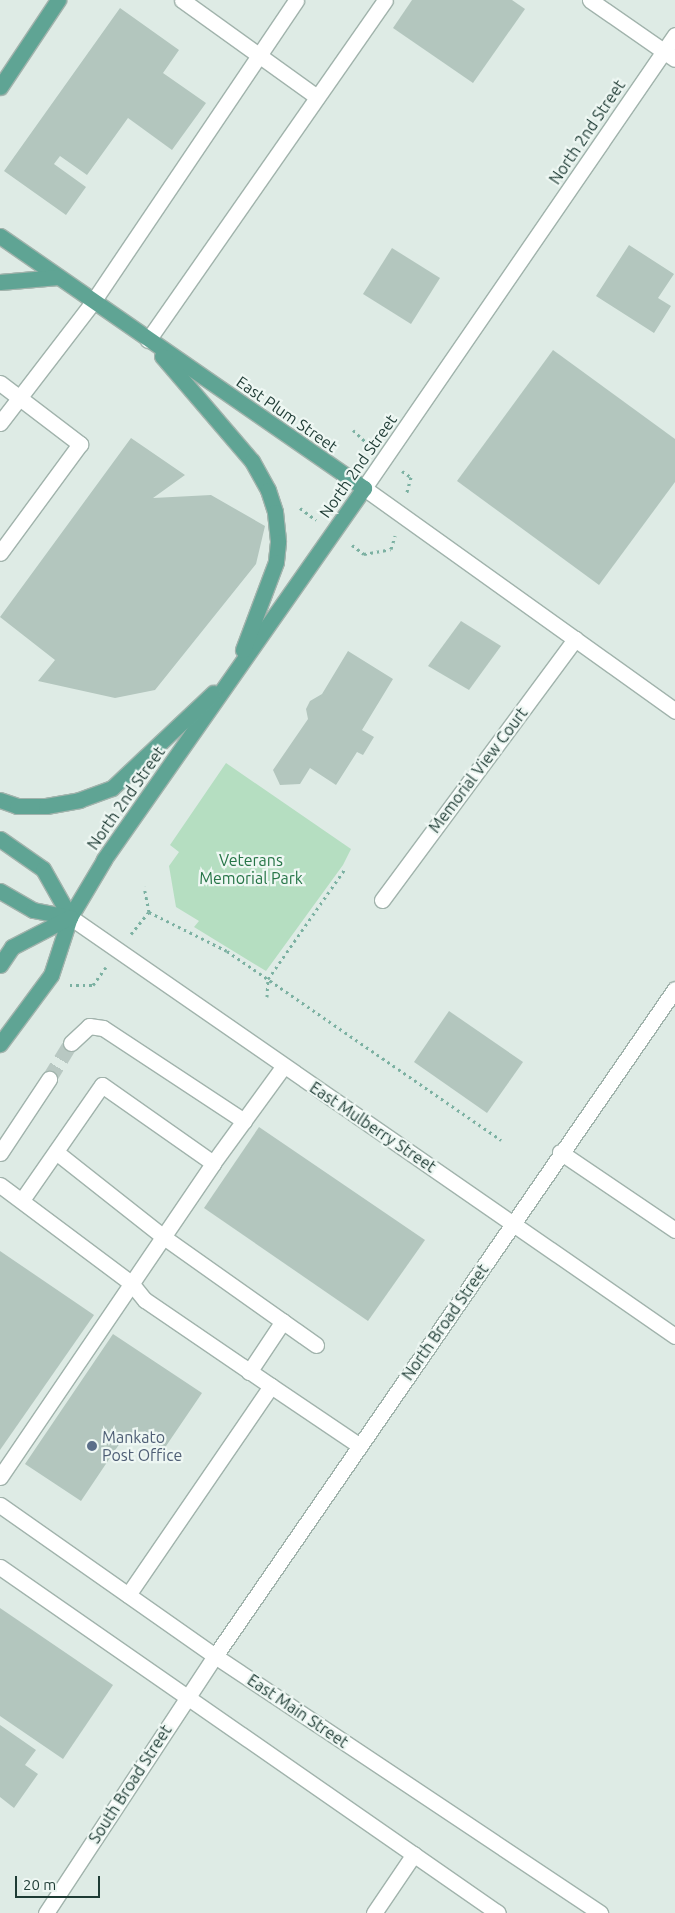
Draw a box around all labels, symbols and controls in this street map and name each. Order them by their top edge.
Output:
street label: North 2nd Street [545,76,629,188]
street label: East Plum Street [233,372,341,456]
street label: North 2nd Street [315,411,401,521]
street label: Memorial View Court [425,704,531,836]
street label: North 2nd Street [83,743,169,853]
park label: Veterans Memorial Park [199,850,303,888]
street label: East Mulberry Street [306,1078,440,1176]
street label: North Broad Street [398,1260,492,1384]
place label: Mankato Post Office [102,1427,182,1465]
marker: Mankato Post Office [86,1440,98,1452]
street label: East Main Street [244,1670,352,1752]
street label: South Broad Street [85,1721,175,1847]
scale bar [18,1866,102,1898]
text: 20 m [23,1876,56,1893]

